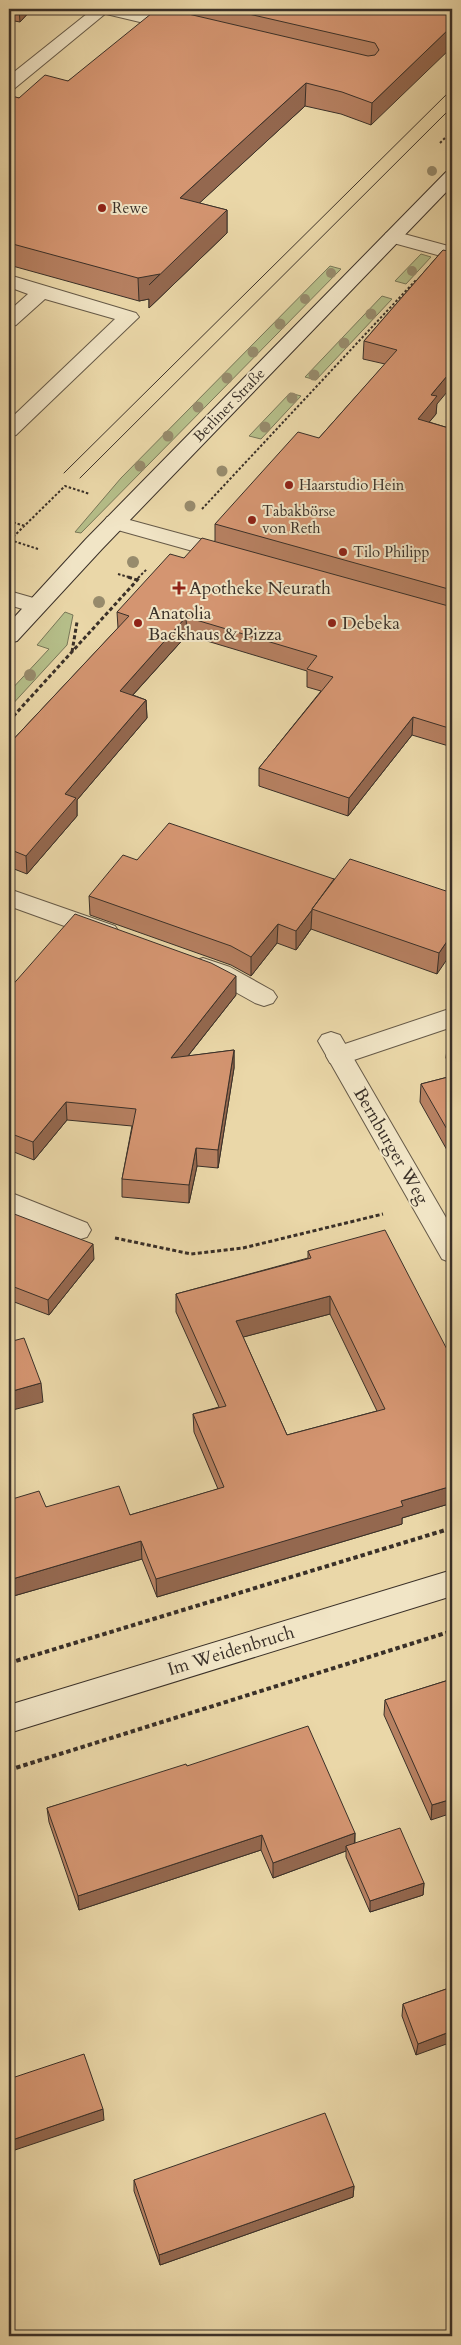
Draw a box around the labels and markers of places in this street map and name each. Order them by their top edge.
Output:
place label: Rewe [112,198,148,218]
marker: Rewe [96,202,108,214]
place label: Haarstudio Hein [299,475,405,495]
marker: Haarstudio Hein [283,479,295,491]
place label: Tabakbörse von Reth [262,501,336,538]
marker: Tabakbörse von Reth [246,514,258,526]
place label: Tilo Philipp [353,542,430,562]
marker: Tilo Philipp [337,546,349,558]
place label: Apotheke Neurath [189,576,331,601]
marker: Apotheke Neurath [173,582,185,594]
place label: Anatolia Backhaus & Pizza [148,601,282,647]
place label: Debeka [342,611,400,636]
marker: Anatolia Backhaus & Pizza [132,617,144,629]
marker: Debeka [326,617,338,629]

